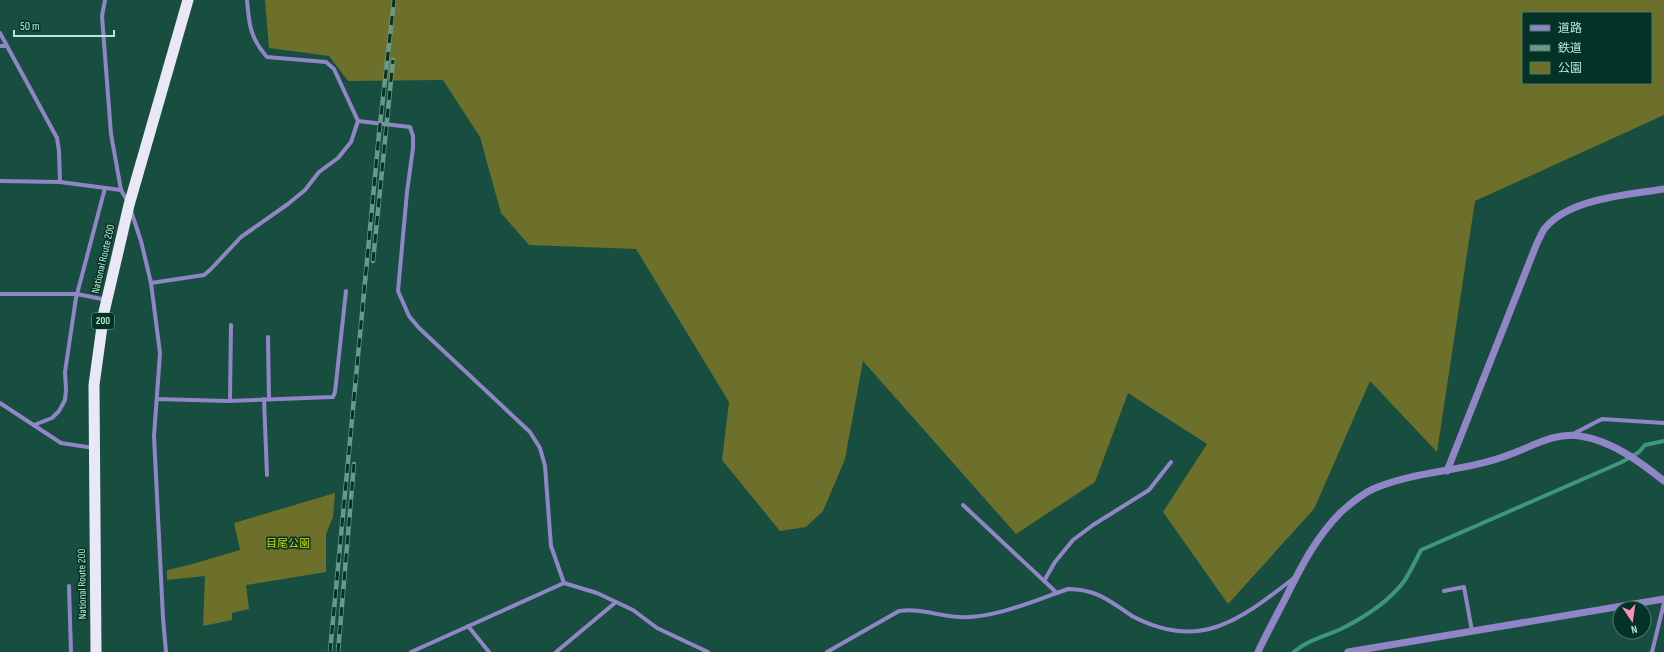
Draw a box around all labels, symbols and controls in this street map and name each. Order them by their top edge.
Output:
scale bar [14,12,114,38]
legend [1522,12,1652,84]
text: 50 m [20,19,40,34]
text: 道路 [1558,21,1582,36]
text: 鉄道 [1558,41,1582,56]
text: 公園 [1558,61,1582,76]
street label: National Route 200 [89,223,117,295]
road number: 200 [92,313,114,329]
park label: 目尾公園 [266,537,310,550]
street label: National Route 200 [75,549,89,619]
north arrow [1612,600,1652,640]
text: N [1630,622,1638,636]

